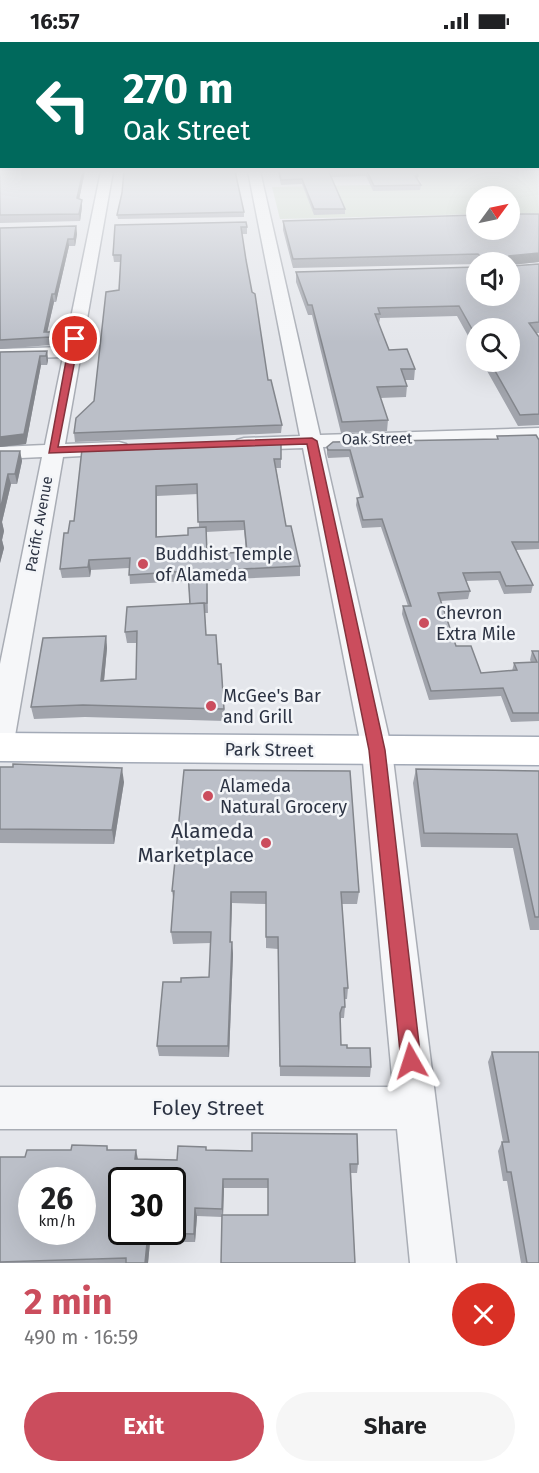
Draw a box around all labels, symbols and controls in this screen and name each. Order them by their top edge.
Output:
text: 16:57 [30,8,80,35]
text: 270 m [123,64,234,114]
icon: left [24,66,102,144]
text: Oak Street [123,115,250,147]
north arrow [466,186,520,240]
map controls [466,186,520,372]
button: sound [466,252,520,306]
pin [49,313,100,364]
button: search [466,318,520,372]
icon: arrive [58,322,91,355]
street label: Oak Street [341,429,413,449]
street label: Pacific Avenue [22,475,56,573]
place label: Buddhist Temple of Alameda [155,543,292,586]
marker: Buddhist Temple of Alameda [136,557,150,571]
place label: Chevron Extra Mile [436,602,516,645]
marker: Chevron Extra Mile [417,616,431,630]
place label: McGee's Bar and Grill [223,685,321,728]
marker: McGee's Bar and Grill [204,699,218,713]
street label: Park Street [224,738,314,762]
place label: Alameda Natural Grocery [220,775,347,818]
marker: Alameda Natural Grocery [201,789,215,803]
place label: Alameda Marketplace [138,818,254,868]
marker: Alameda Marketplace [259,836,273,850]
position arrow [379,1029,443,1093]
street label: Foley Street [152,1095,264,1121]
speed limit sign: 30 [108,1167,186,1245]
text: 26 [41,1181,73,1217]
text: km/h [38,1212,76,1230]
text: 2 min [24,1280,113,1324]
button: close [452,1283,515,1346]
text: 490 m · 16:59 [24,1325,138,1349]
button: Exit [24,1392,264,1461]
button: Share [276,1392,515,1461]

